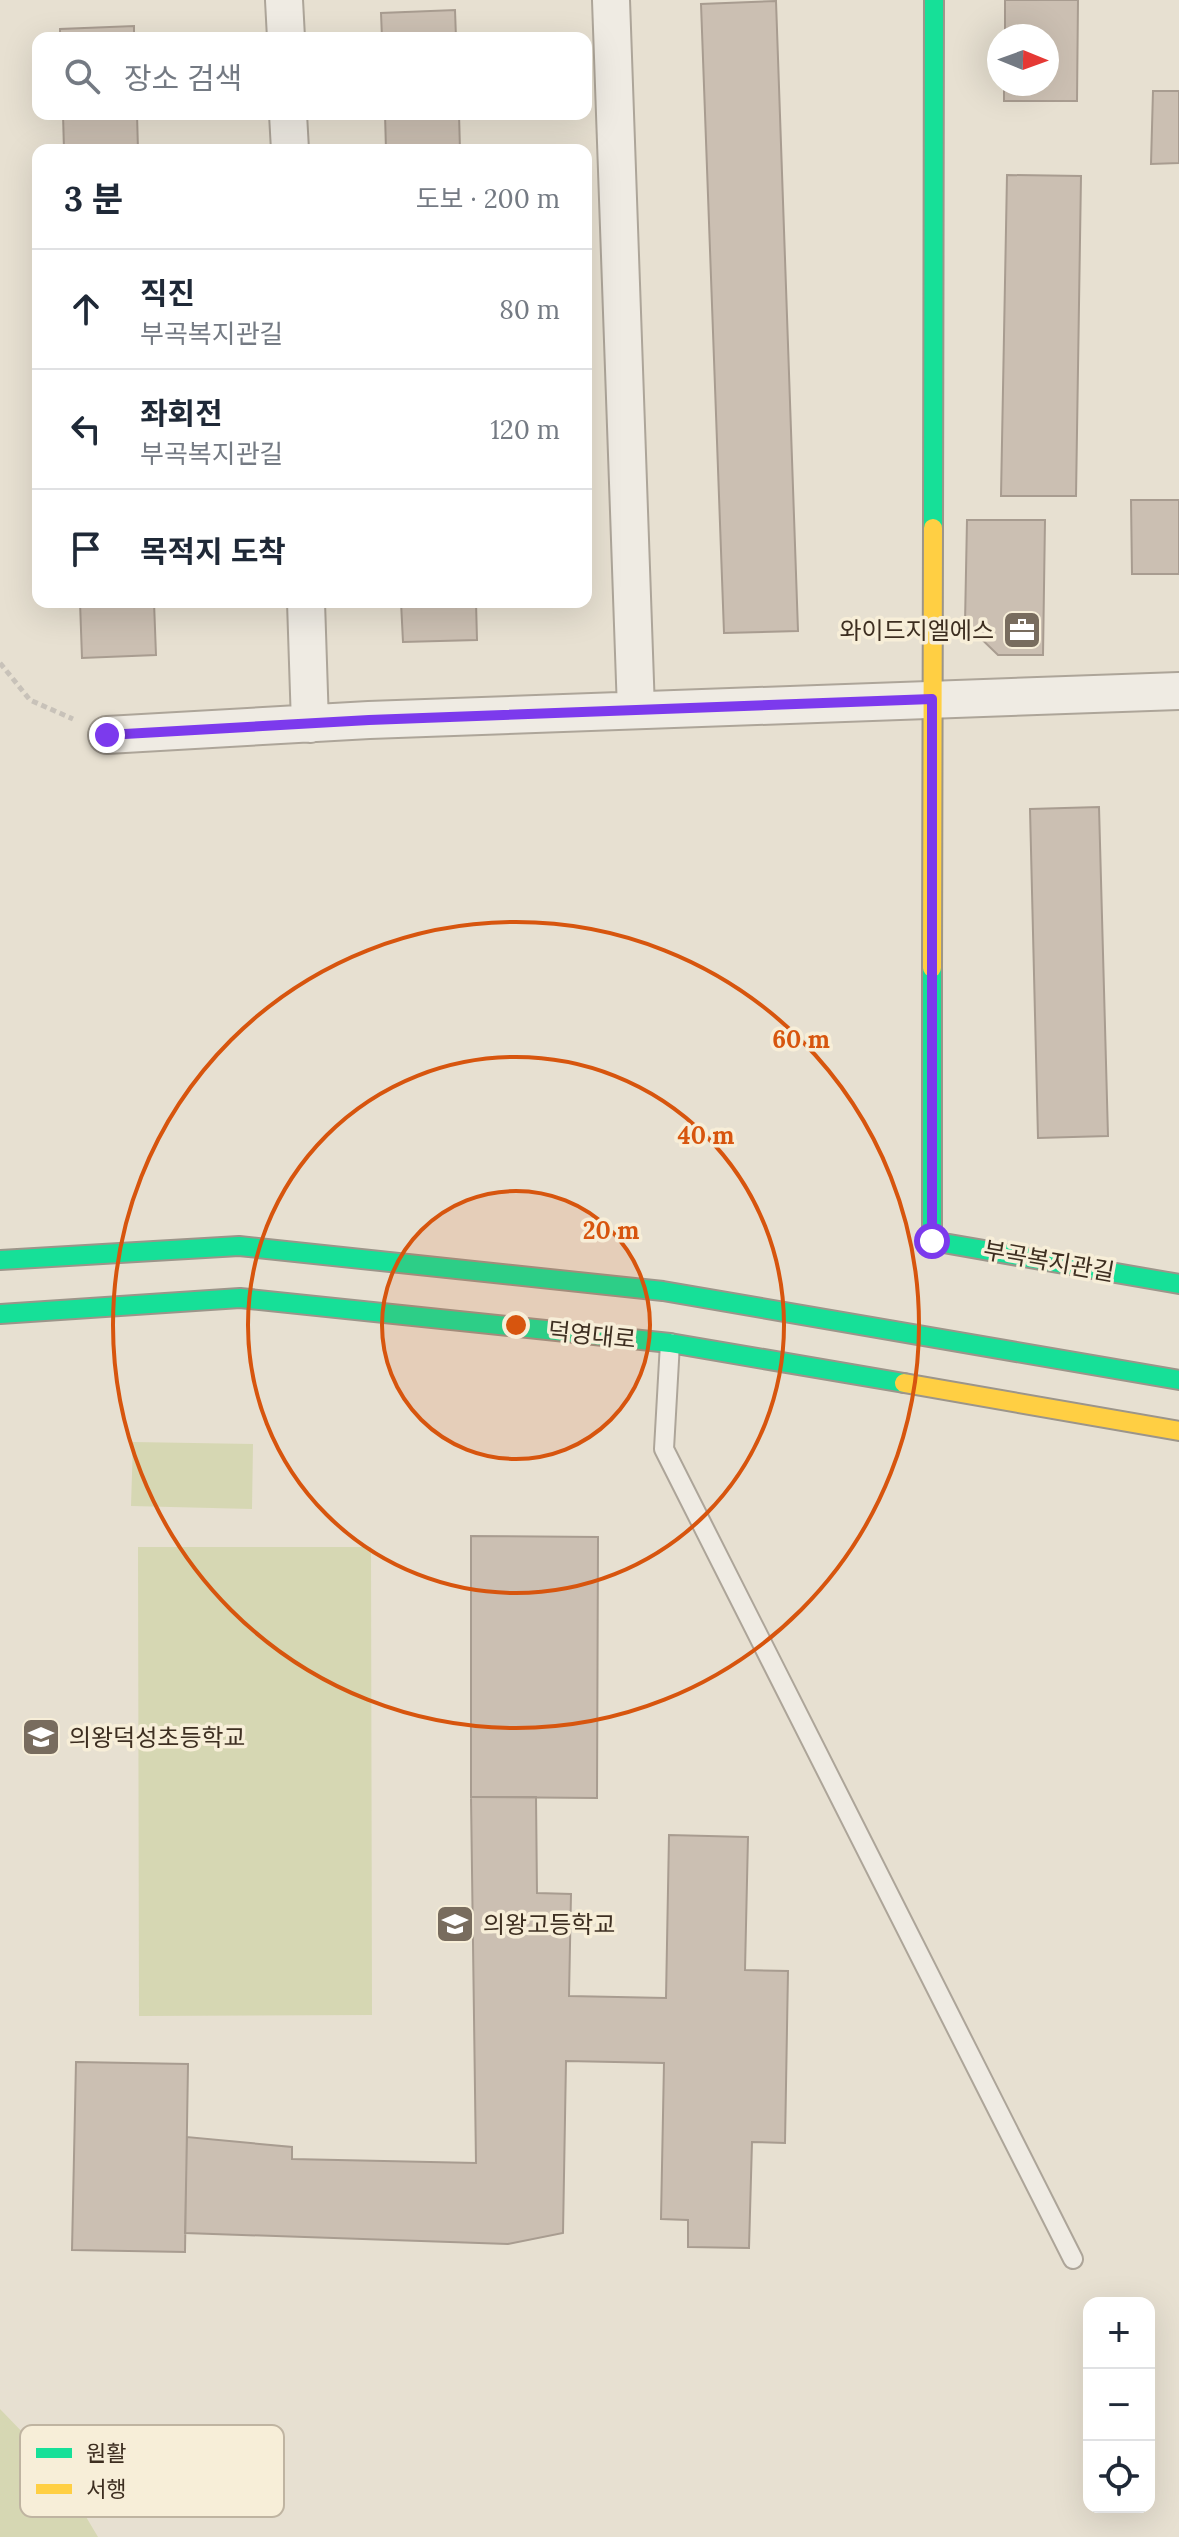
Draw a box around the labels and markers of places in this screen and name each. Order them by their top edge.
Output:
office icon: 와이드지엘에스 [1001,609,1043,651]
place label: 와이드지엘에스 [839,615,994,646]
centre of rings [502,1311,530,1339]
school or university icon: 의왕덕성초등학교 [20,1716,62,1758]
place label: 의왕덕성초등학교 [69,1722,246,1753]
school or university icon: 의왕고등학교 [434,1903,476,1945]
place label: 의왕고등학교 [483,1909,615,1940]

